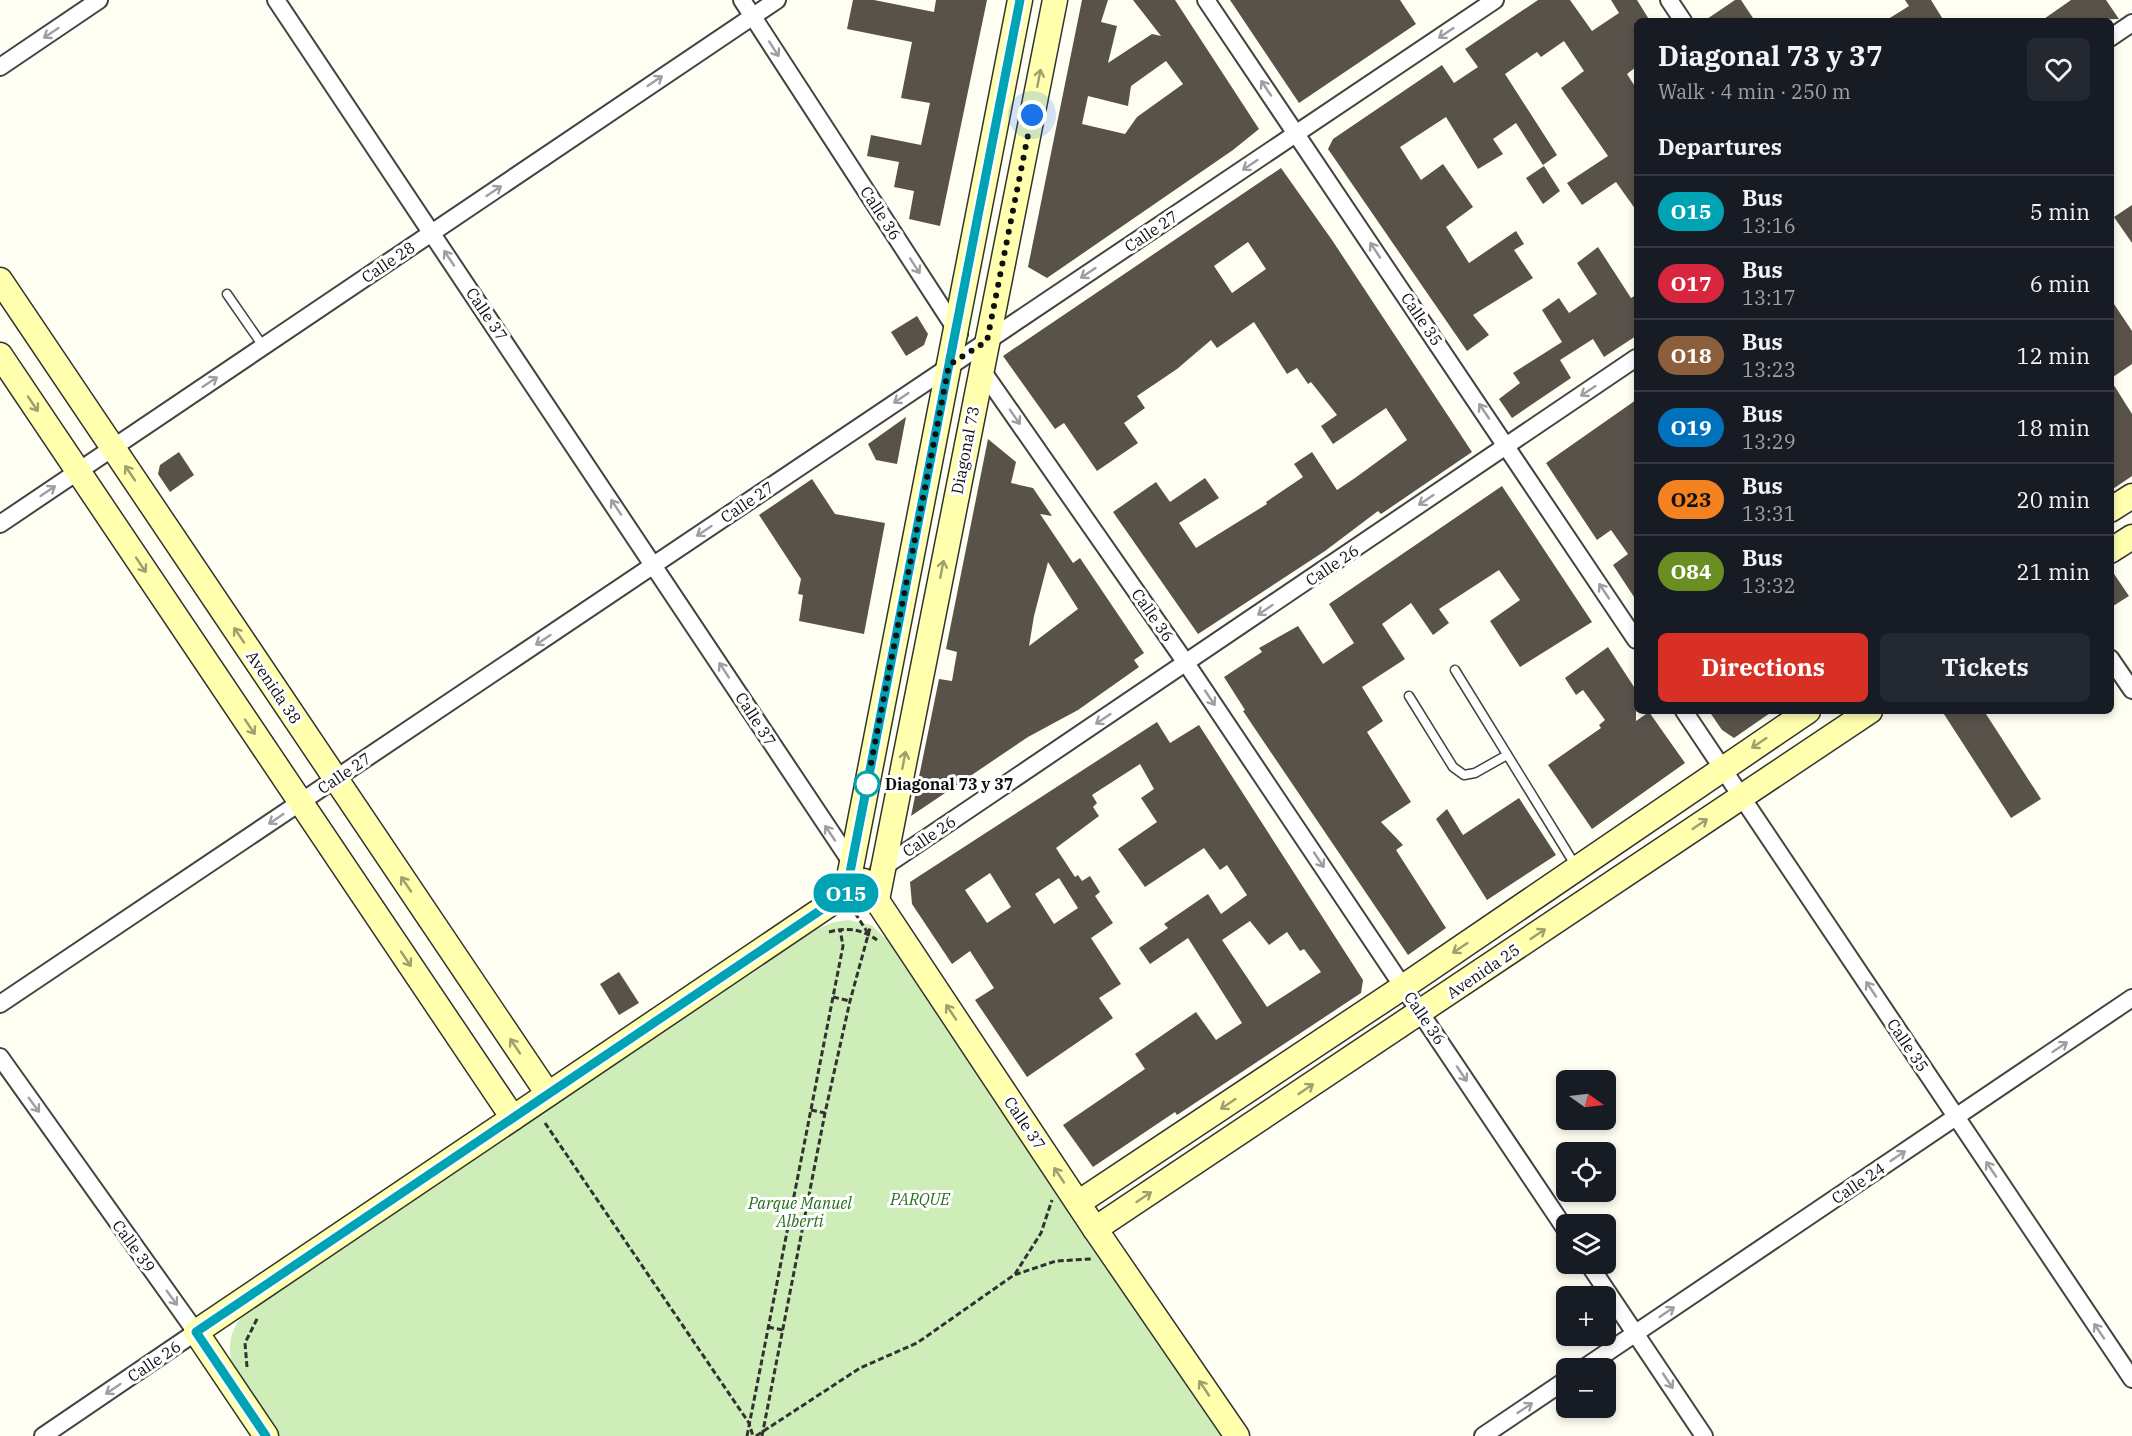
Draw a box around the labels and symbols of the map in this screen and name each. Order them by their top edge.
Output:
one-way arrow [42,26,59,39]
one-way arrow [1438,26,1455,39]
one-way arrow [769,40,781,57]
one-way arrow [1034,69,1045,88]
one-way arrow [647,75,663,87]
one-way arrow [1260,80,1272,97]
your location [1017,100,1047,130]
one-way arrow [1242,159,1258,171]
street label: Calle 36 [856,182,906,244]
one-way arrow [485,184,502,197]
street label: Calle 27 [1121,206,1181,256]
street label: Calle 28 [358,237,418,287]
one-way arrow [1369,242,1381,258]
one-way arrow [443,250,455,267]
one-way arrow [908,257,921,274]
one-way arrow [1080,267,1096,279]
street label: Calle 37 [462,284,512,344]
street label: Calle 35 [1397,289,1447,349]
one-way arrow [201,376,218,388]
one-way arrow [1580,385,1597,397]
one-way arrow [893,392,910,404]
one-way arrow [26,395,39,412]
street label: Diagonal 73 [947,404,983,496]
one-way arrow [1478,404,1490,420]
one-way arrow [1009,409,1021,425]
one-way arrow [124,466,136,482]
street label: Calle 27 [717,477,777,527]
one-way arrow [40,485,56,497]
one-way arrow [1418,494,1435,507]
one-way arrow [610,499,622,516]
one-way arrow [697,525,713,537]
street label: Calle 26 [1302,540,1362,590]
one-way arrow [135,557,148,574]
one-way arrow [937,559,948,579]
one-way arrow [1598,583,1610,600]
street label: Calle 36 [1128,585,1178,645]
one-way arrow [1257,604,1274,616]
one-way arrow [233,627,245,644]
one-way arrow [534,633,551,646]
street label: Avenida 38 [242,647,306,727]
one-way arrow [717,662,729,679]
street label: Calle 37 [731,688,781,750]
one-way arrow [1204,689,1216,706]
one-way arrow [1095,713,1112,725]
one-way arrow [244,719,256,735]
one-way arrow [1751,737,1768,750]
street label: Calle 27 [314,748,374,798]
one-way arrow [899,751,910,770]
marker: Diagonal 73 y 37 [854,771,880,797]
place label: Diagonal 73 y 37 [885,774,1013,794]
street label: Calle 26 [899,811,959,861]
one-way arrow [268,812,285,825]
one-way arrow [1691,818,1707,830]
one-way arrow [824,825,836,842]
one-way arrow [1313,851,1325,868]
line badge: O15 [812,874,880,912]
one-way arrow [400,876,412,893]
one-way arrow [1529,928,1546,940]
street label: Avenida 25 [1443,939,1523,1003]
one-way arrow [1452,942,1468,954]
one-way arrow [400,950,412,967]
one-way arrow [1865,981,1877,998]
street label: Calle 36 [1400,988,1450,1048]
one-way arrow [944,1004,956,1021]
street label: Calle 35 [1883,1015,1933,1075]
one-way arrow [509,1038,521,1055]
one-way arrow [2051,1040,2068,1052]
one-way arrow [1456,1066,1468,1082]
north arrow [1556,1070,1616,1130]
one-way arrow [1298,1083,1314,1095]
street label: Calle 37 [1000,1093,1050,1153]
one-way arrow [28,1097,40,1113]
one-way arrow [1220,1098,1237,1110]
one-way arrow [1890,1150,1906,1162]
street label: Calle 24 [1828,1158,1888,1208]
one-way arrow [1985,1161,1997,1177]
one-way arrow [1053,1167,1065,1183]
park label: PARQUE [889,1189,951,1209]
one-way arrow [1135,1191,1152,1203]
park label: Parque Manuel Alberti [747,1193,852,1231]
street label: Calle 39 [108,1216,160,1276]
one-way arrow [166,1289,178,1305]
one-way arrow [1658,1306,1675,1318]
one-way arrow [2093,1322,2106,1339]
street label: Calle 26 [124,1336,184,1386]
one-way arrow [1661,1373,1674,1390]
one-way arrow [1198,1380,1210,1396]
one-way arrow [105,1383,121,1395]
one-way arrow [1516,1402,1532,1414]

